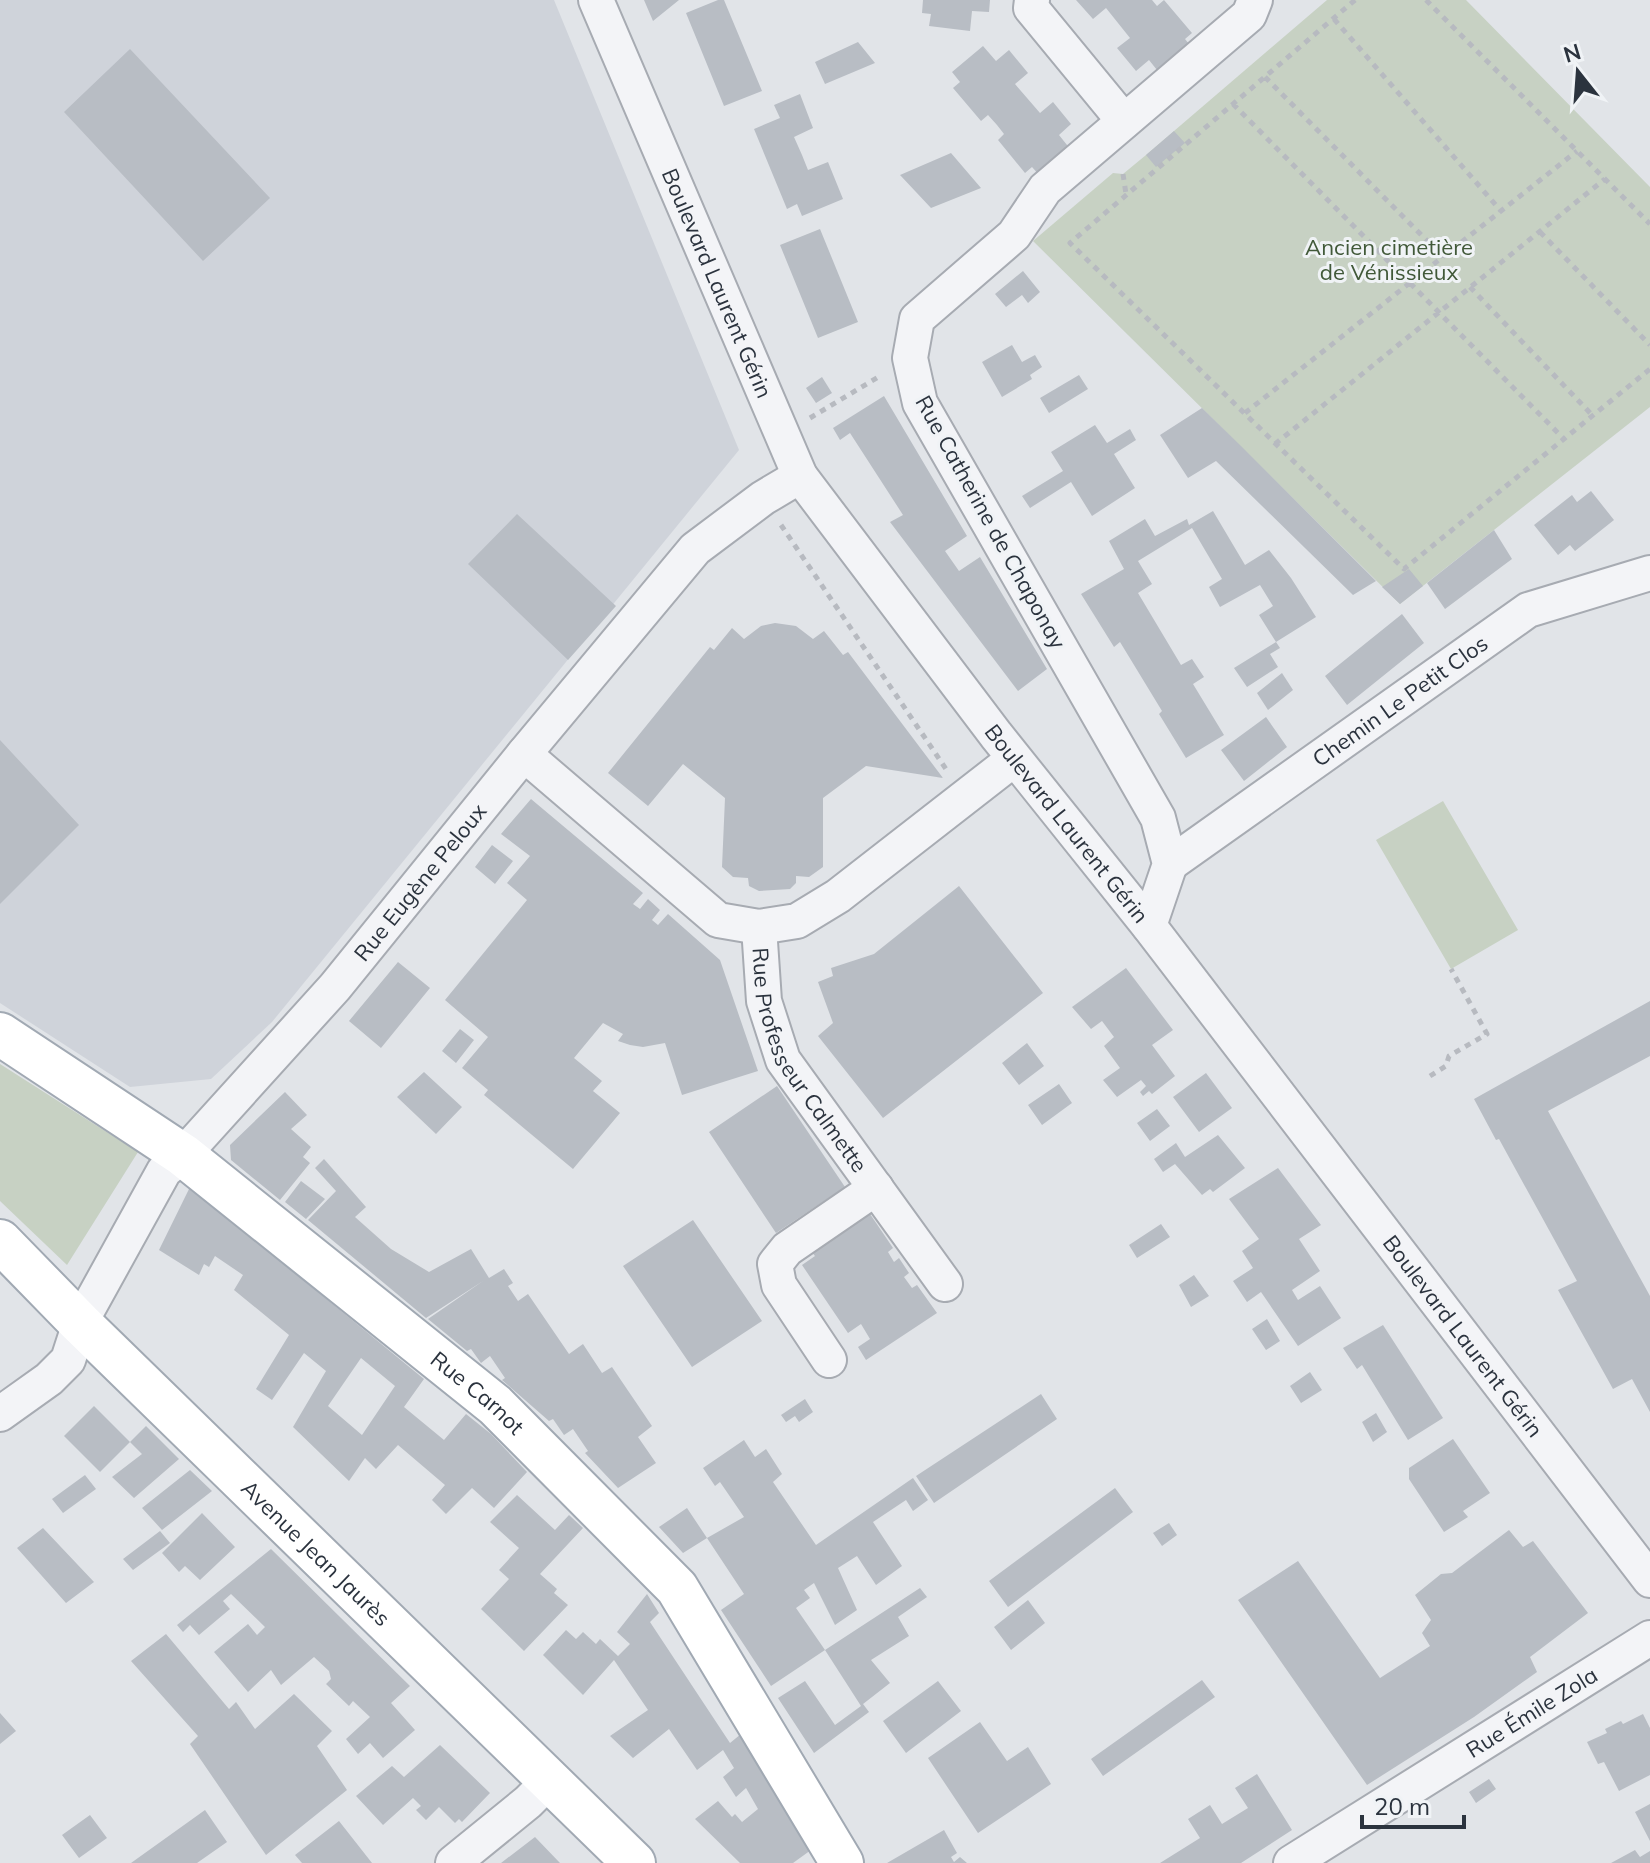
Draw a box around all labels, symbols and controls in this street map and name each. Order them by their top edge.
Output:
north arrow [1538,32,1618,112]
text: N [1560,37,1584,69]
street label: Boulevard Laurent Gérin [656,164,779,402]
park label: Ancien cimetière de Vénissieux [1305,233,1473,286]
street label: Rue Catherine de Chaponay [910,390,1073,654]
street label: Chemin Le Petit Clos [1307,629,1493,773]
street label: Boulevard Laurent Gérin [979,718,1155,929]
street label: Rue Eugène Peloux [348,797,493,967]
street label: Rue Professeur Calmette [746,947,874,1178]
street label: Boulevard Laurent Gérin [1377,1230,1549,1443]
street label: Rue Carnot [425,1345,531,1441]
street label: Avenue Jean Jaurès [235,1474,396,1632]
street label: Rue Émile Zola [1461,1660,1603,1764]
scale bar [1362,1779,1464,1829]
text: 20 m [1374,1791,1430,1821]

